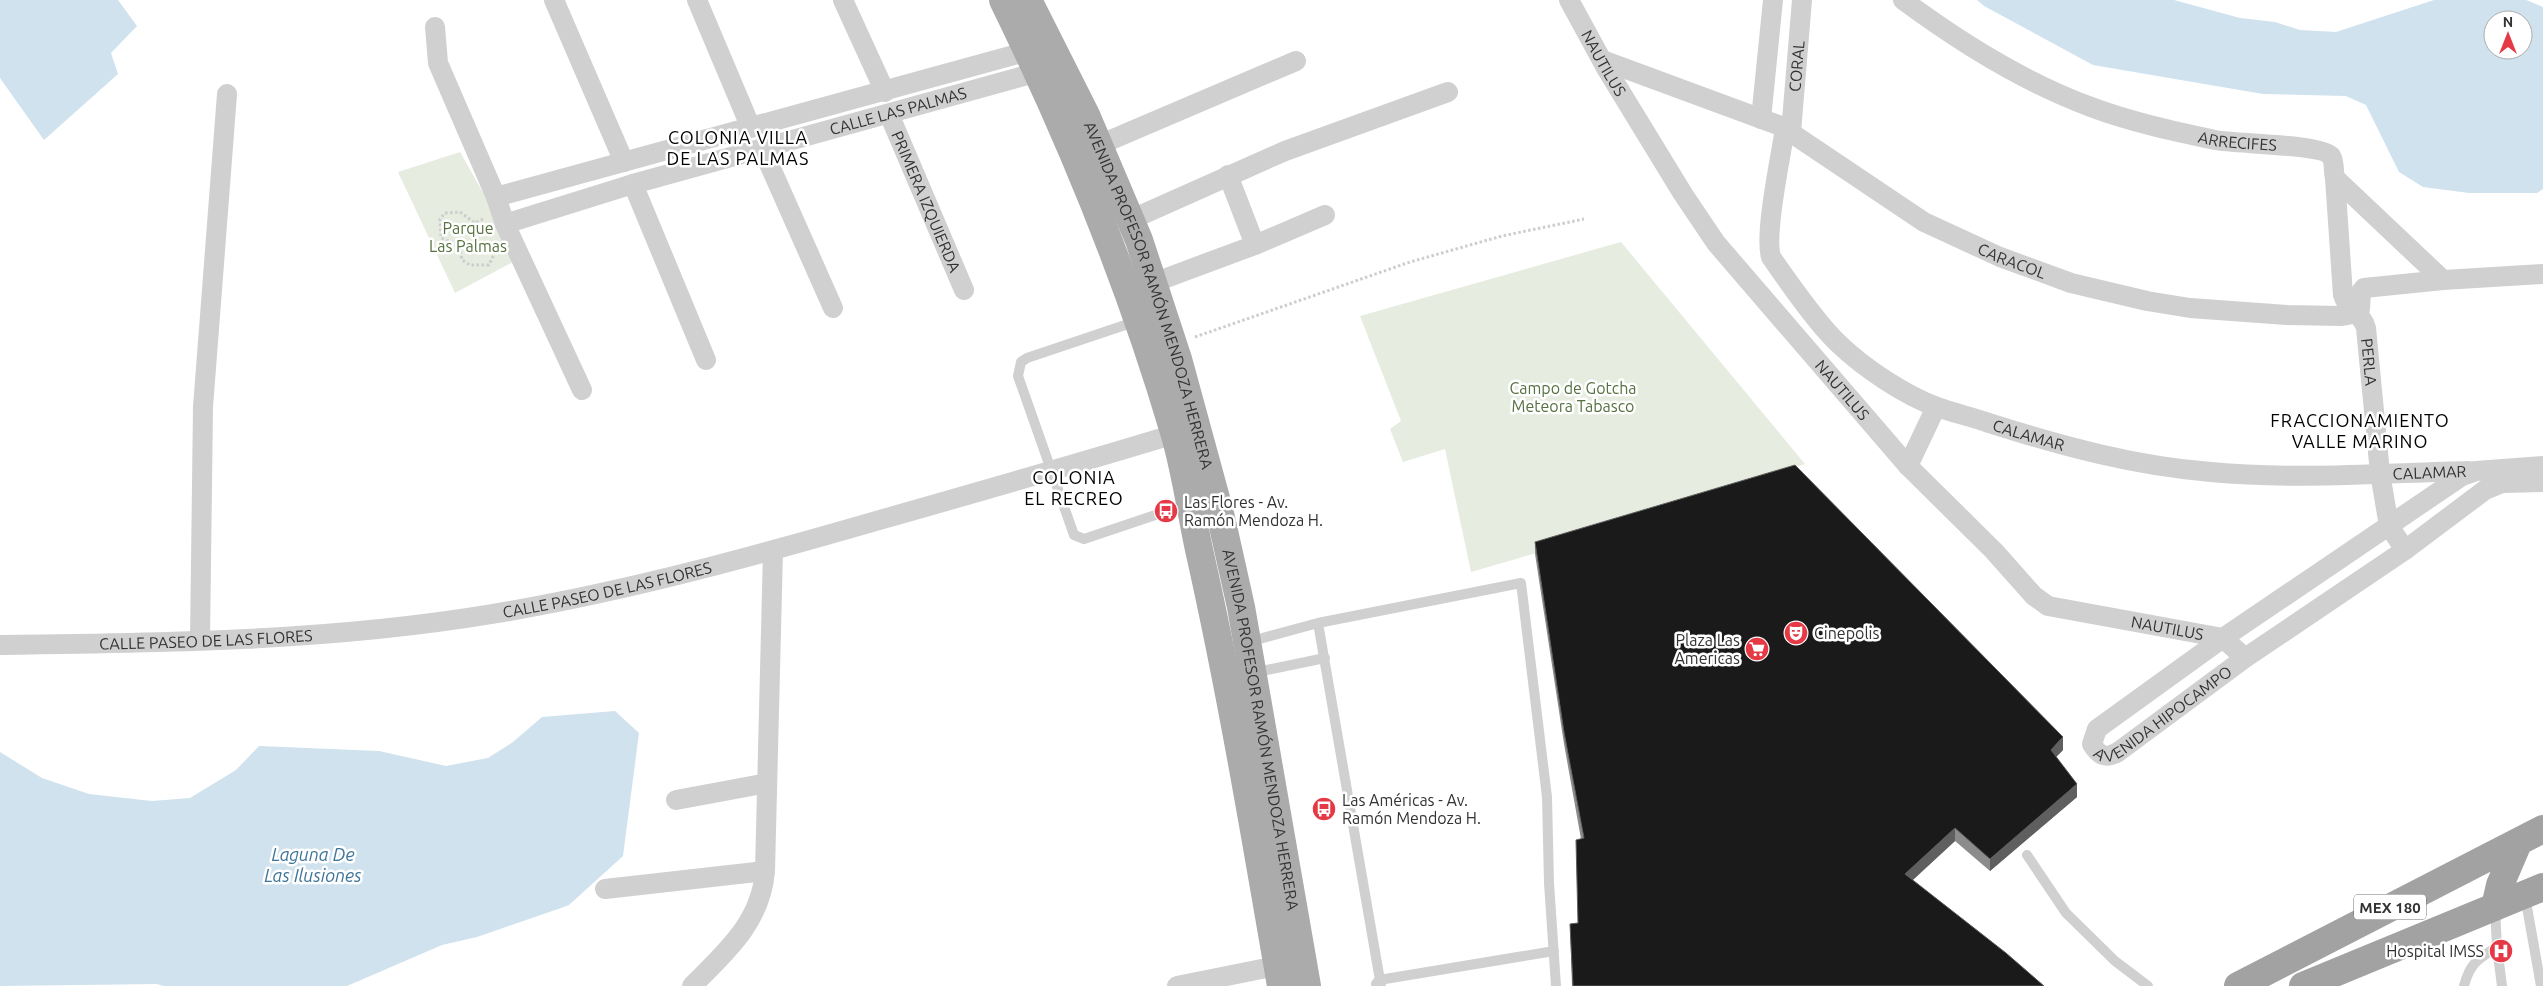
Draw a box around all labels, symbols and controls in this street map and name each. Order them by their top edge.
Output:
north arrow [2483,10,2533,60]
text: N [2503,14,2513,30]
street label: NAUTILUS [1578,27,1630,99]
street label: CORAL [1785,40,1808,92]
street label: CALLE LAS PALMAS [827,83,968,138]
street label: AVENIDA PROFESOR RAMÓN MENDOZA HERRERA [1081,119,1217,472]
district label: COLONIA VILLA DE LAS PALMAS [666,127,810,168]
street label: PRIMERA IZQUIERDA [888,128,965,275]
street label: ARRECIFES [2197,128,2277,154]
park label: Parque Las Palmas [429,219,507,255]
street label: CARACOL [1975,239,2048,282]
street label: PERLA [2358,337,2381,387]
street label: NAUTILUS [1812,356,1873,423]
park label: Campo de Gotcha Meteora Tabasco [1509,379,1637,415]
district label: FRACCIONAMIENTO VALLE MARINO [2270,410,2450,451]
street label: CALAMAR [1991,416,2067,454]
street label: CALAMAR [2392,462,2467,483]
district label: COLONIA EL RECREO [1024,467,1124,508]
place label: Las Flores - Av. Ramón Mendoza H. [1184,493,1323,529]
bus stop icon: Las Flores - Av. Ramón Mendoza H. [1153,498,1179,524]
street label: AVENIDA PROFESOR RAMÓN MENDOZA HERRERA [1219,547,1303,912]
street label: CALLE PASEO DE LAS FLORES [501,558,713,621]
street label: NAUTILUS [2130,612,2205,643]
theatre icon: Cinepolis [1783,620,1809,646]
place label: Cinepolis [1814,624,1879,642]
street label: CALLE PASEO DE LAS FLORES [99,626,313,653]
place label: Plaza Las Americas [1674,631,1740,667]
supermarket icon: Plaza Las Americas [1744,636,1770,662]
street label: AVENIDA HIPOCAMPO [2091,662,2235,765]
place label: Las Américas - Av. Ramón Mendoza H. [1342,791,1481,827]
bus stop icon: Las Américas - Av. Ramón Mendoza H. [1311,796,1337,822]
water label: Laguna De Las Ilusiones [264,844,362,885]
road number: MEX 180 [2354,894,2426,920]
hospital icon: Hospital IMSS [2488,938,2514,964]
place label: Hospital IMSS [2386,942,2484,960]

